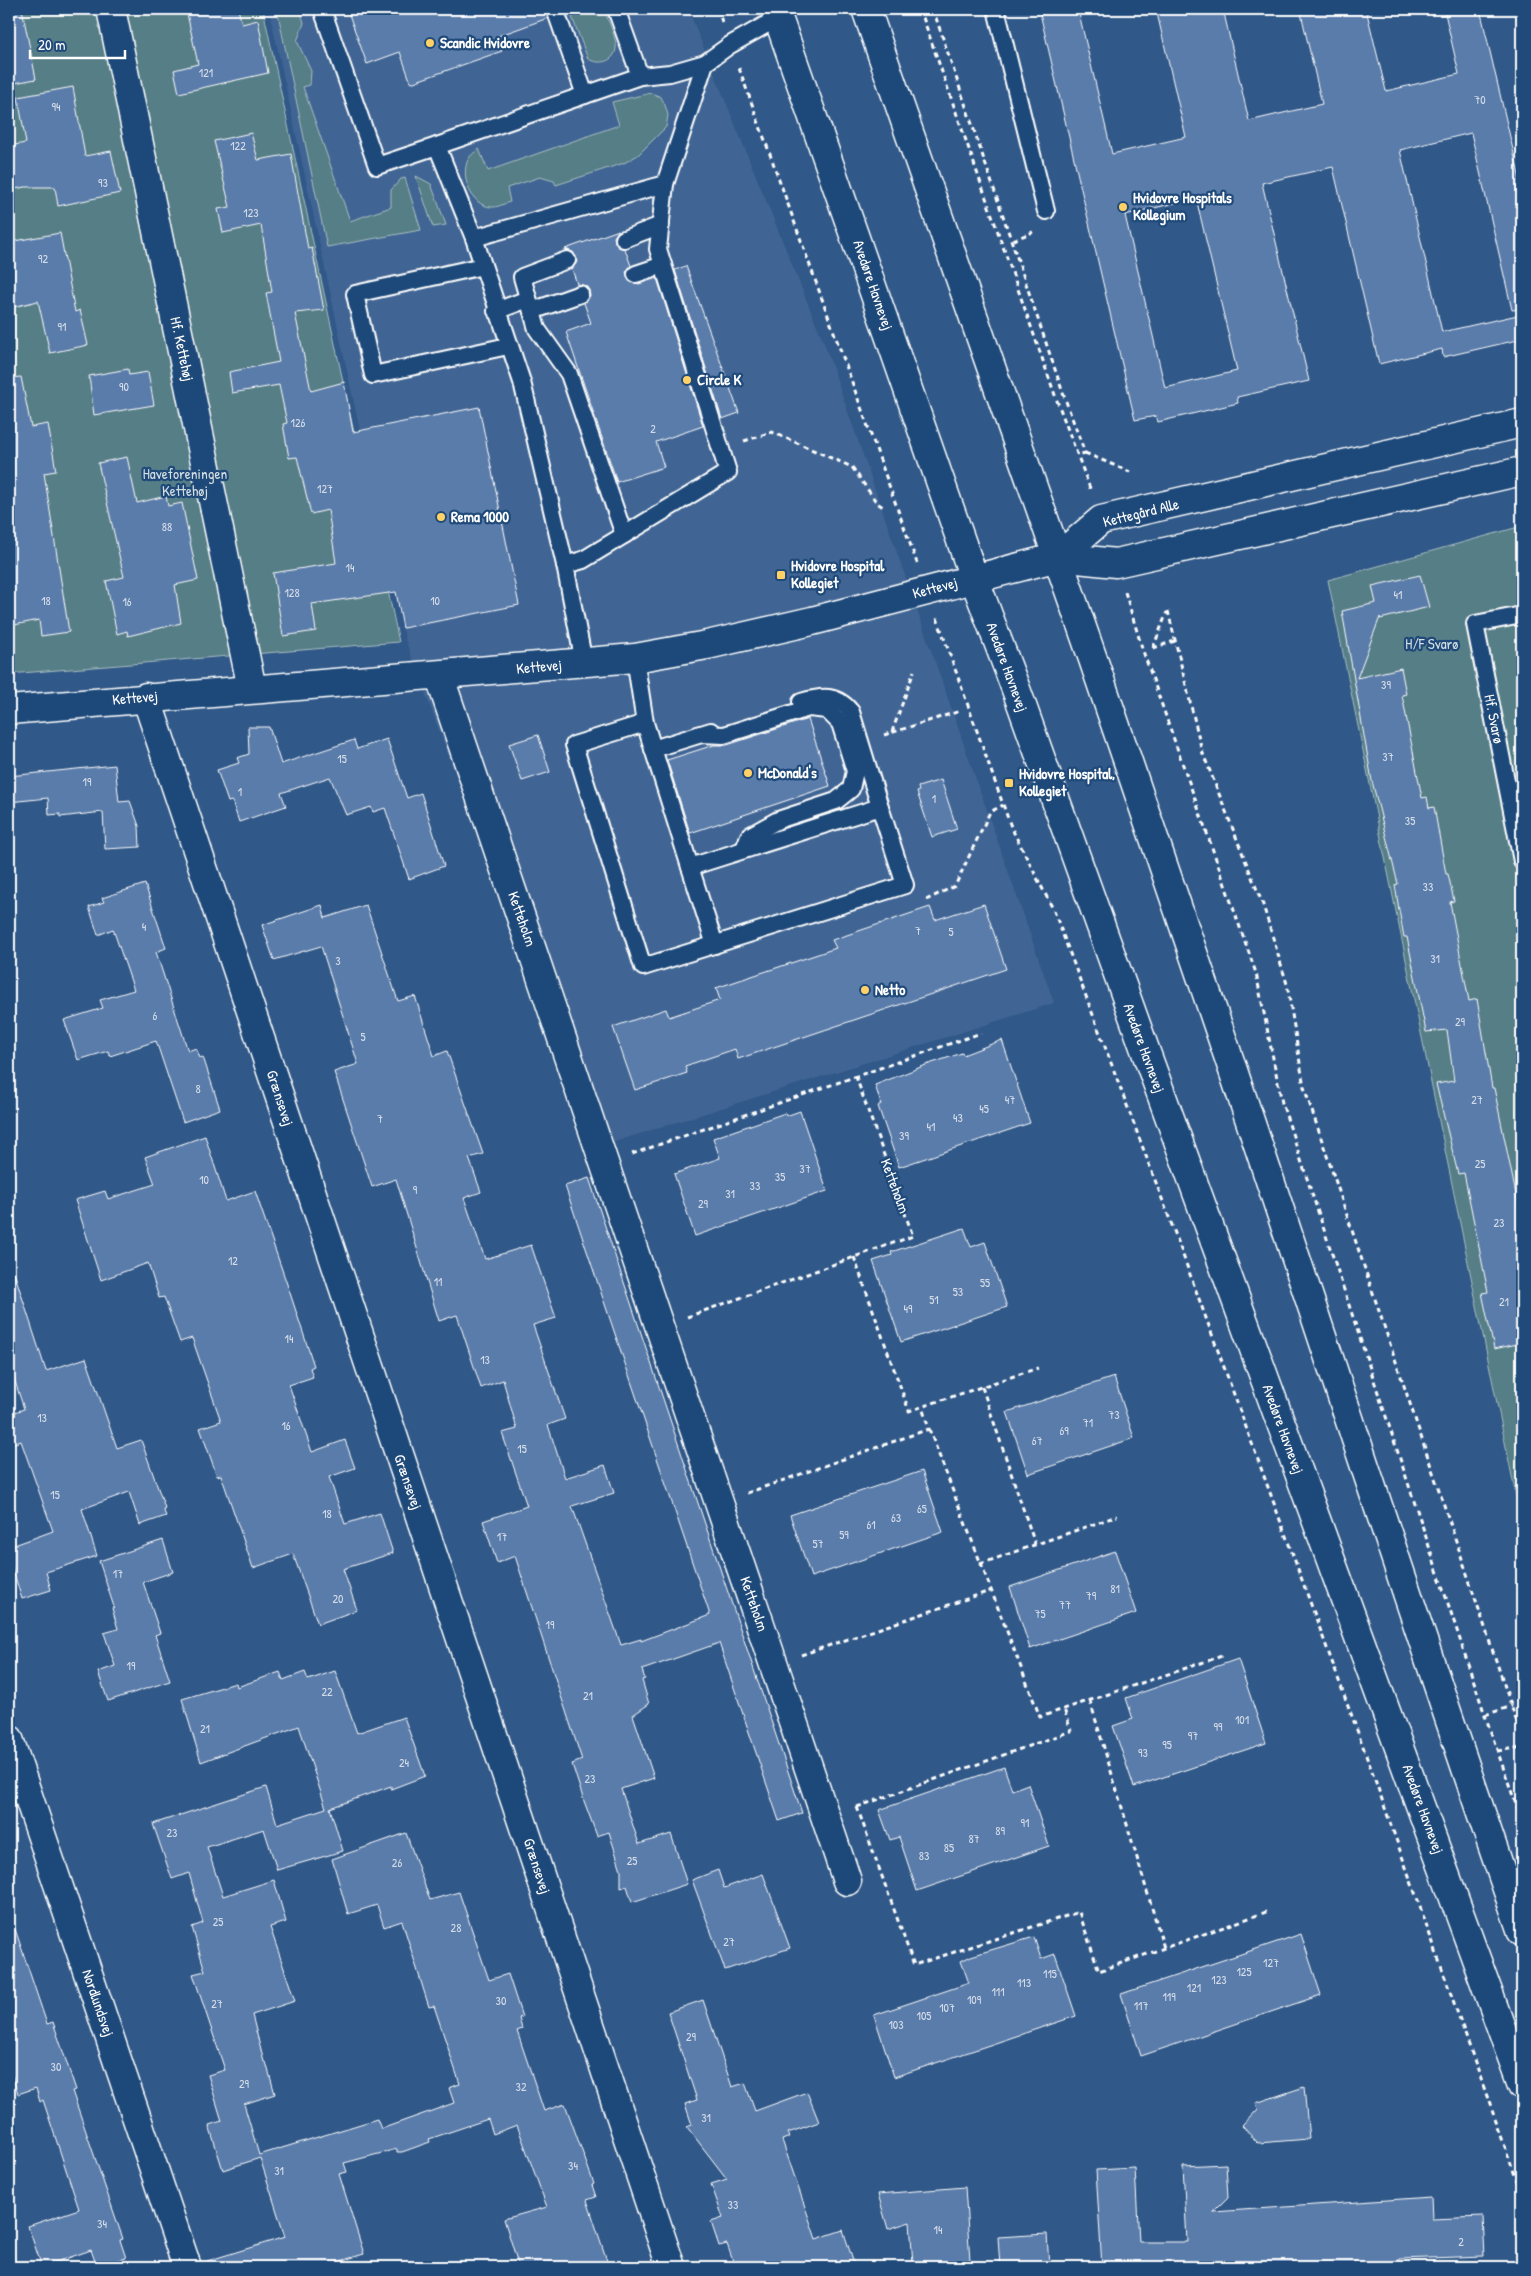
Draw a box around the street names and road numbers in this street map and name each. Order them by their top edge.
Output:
street label: Avedøre Havnevej [848,237,899,333]
street label: Hf. Kettehøj [165,315,200,383]
street label: Kettegård Alle [1101,493,1181,532]
street label: Kettevej [910,571,960,604]
street label: Avedøre Havnevej [982,619,1033,714]
street label: Kettevej [515,654,563,679]
street label: Kettevej [111,685,159,710]
street label: Hf. Svarø [1479,692,1510,745]
street label: Ketteholm [503,889,542,949]
street label: Avedøre Havnevej [1119,1000,1170,1095]
street label: Grænsevej [262,1067,299,1128]
street label: Ketteholm [876,1156,915,1216]
street label: Avedøre Havnevej [1258,1381,1309,1476]
street label: Grænsevej [389,1451,428,1512]
street label: Ketteholm [735,1574,774,1634]
street label: Avedøre Havnevej [1398,1761,1449,1856]
street label: Grænsevej [519,1835,556,1896]
street label: Nordlundsvej [77,1967,120,2039]

